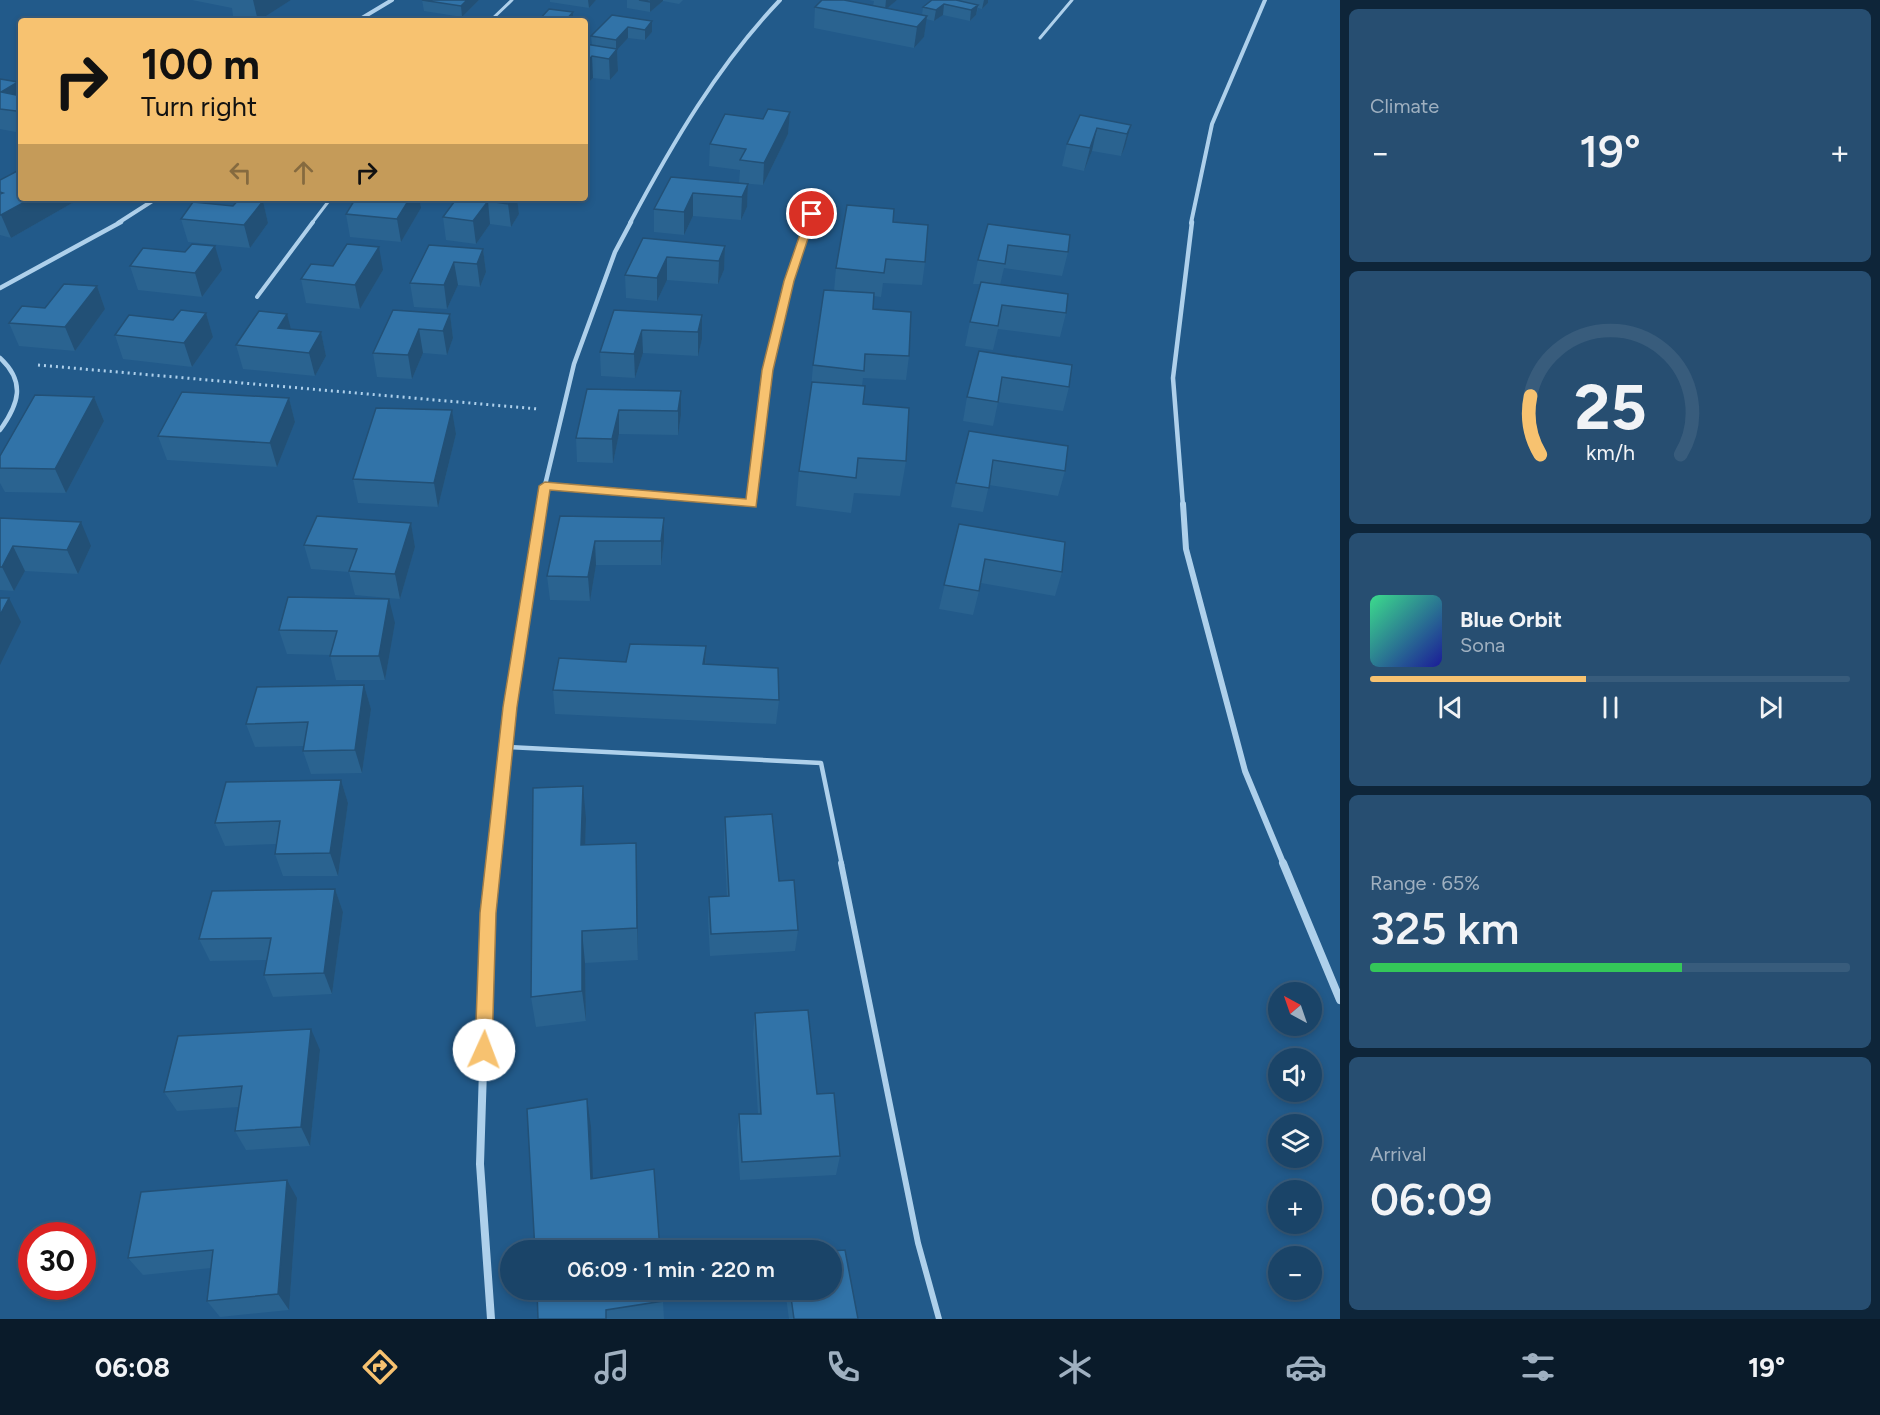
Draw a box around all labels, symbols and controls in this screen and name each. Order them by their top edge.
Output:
text: 100 m [141,39,260,90]
icon: right [42,42,120,120]
text: Turn right [141,90,257,123]
text: Climate [1370,94,1439,118]
text: 19° [1579,124,1641,178]
text: − [1370,133,1391,172]
text: + [1829,133,1850,172]
icon: left [224,156,257,189]
icon: ahead [287,156,320,189]
icon: right [350,156,383,189]
pin [786,188,837,239]
icon: arrive [795,197,828,230]
text: 25 [1574,370,1646,445]
text: km/h [1586,440,1634,465]
text: Blue Orbit [1460,606,1562,633]
text: Sona [1460,633,1505,657]
icon: previous [1434,691,1467,724]
icon: pause [1594,691,1627,724]
icon: next [1754,691,1787,724]
text: Range · 65% [1370,871,1480,895]
text: 325 km [1370,901,1520,955]
north arrow [1268,982,1322,1036]
map controls [1268,982,1322,1300]
position arrow [452,1018,516,1082]
button: sound [1268,1048,1322,1102]
button: layers [1268,1114,1322,1168]
text: Arrival [1370,1142,1426,1166]
text: 06:09 [1370,1172,1492,1226]
button: + [1268,1180,1322,1234]
speed limit sign: 30 [18,1222,96,1300]
button: − [1268,1246,1322,1300]
text: 06:09 · 1 min · 220 m [567,1256,775,1283]
icon: directions [359,1346,401,1388]
icon: music [591,1346,633,1388]
icon: phone [822,1346,864,1388]
icon: climate [1054,1346,1096,1388]
icon: car [1285,1346,1327,1388]
icon: filters [1517,1346,1559,1388]
text: 06:08 [95,1351,170,1384]
text: 19° [1748,1351,1785,1384]

